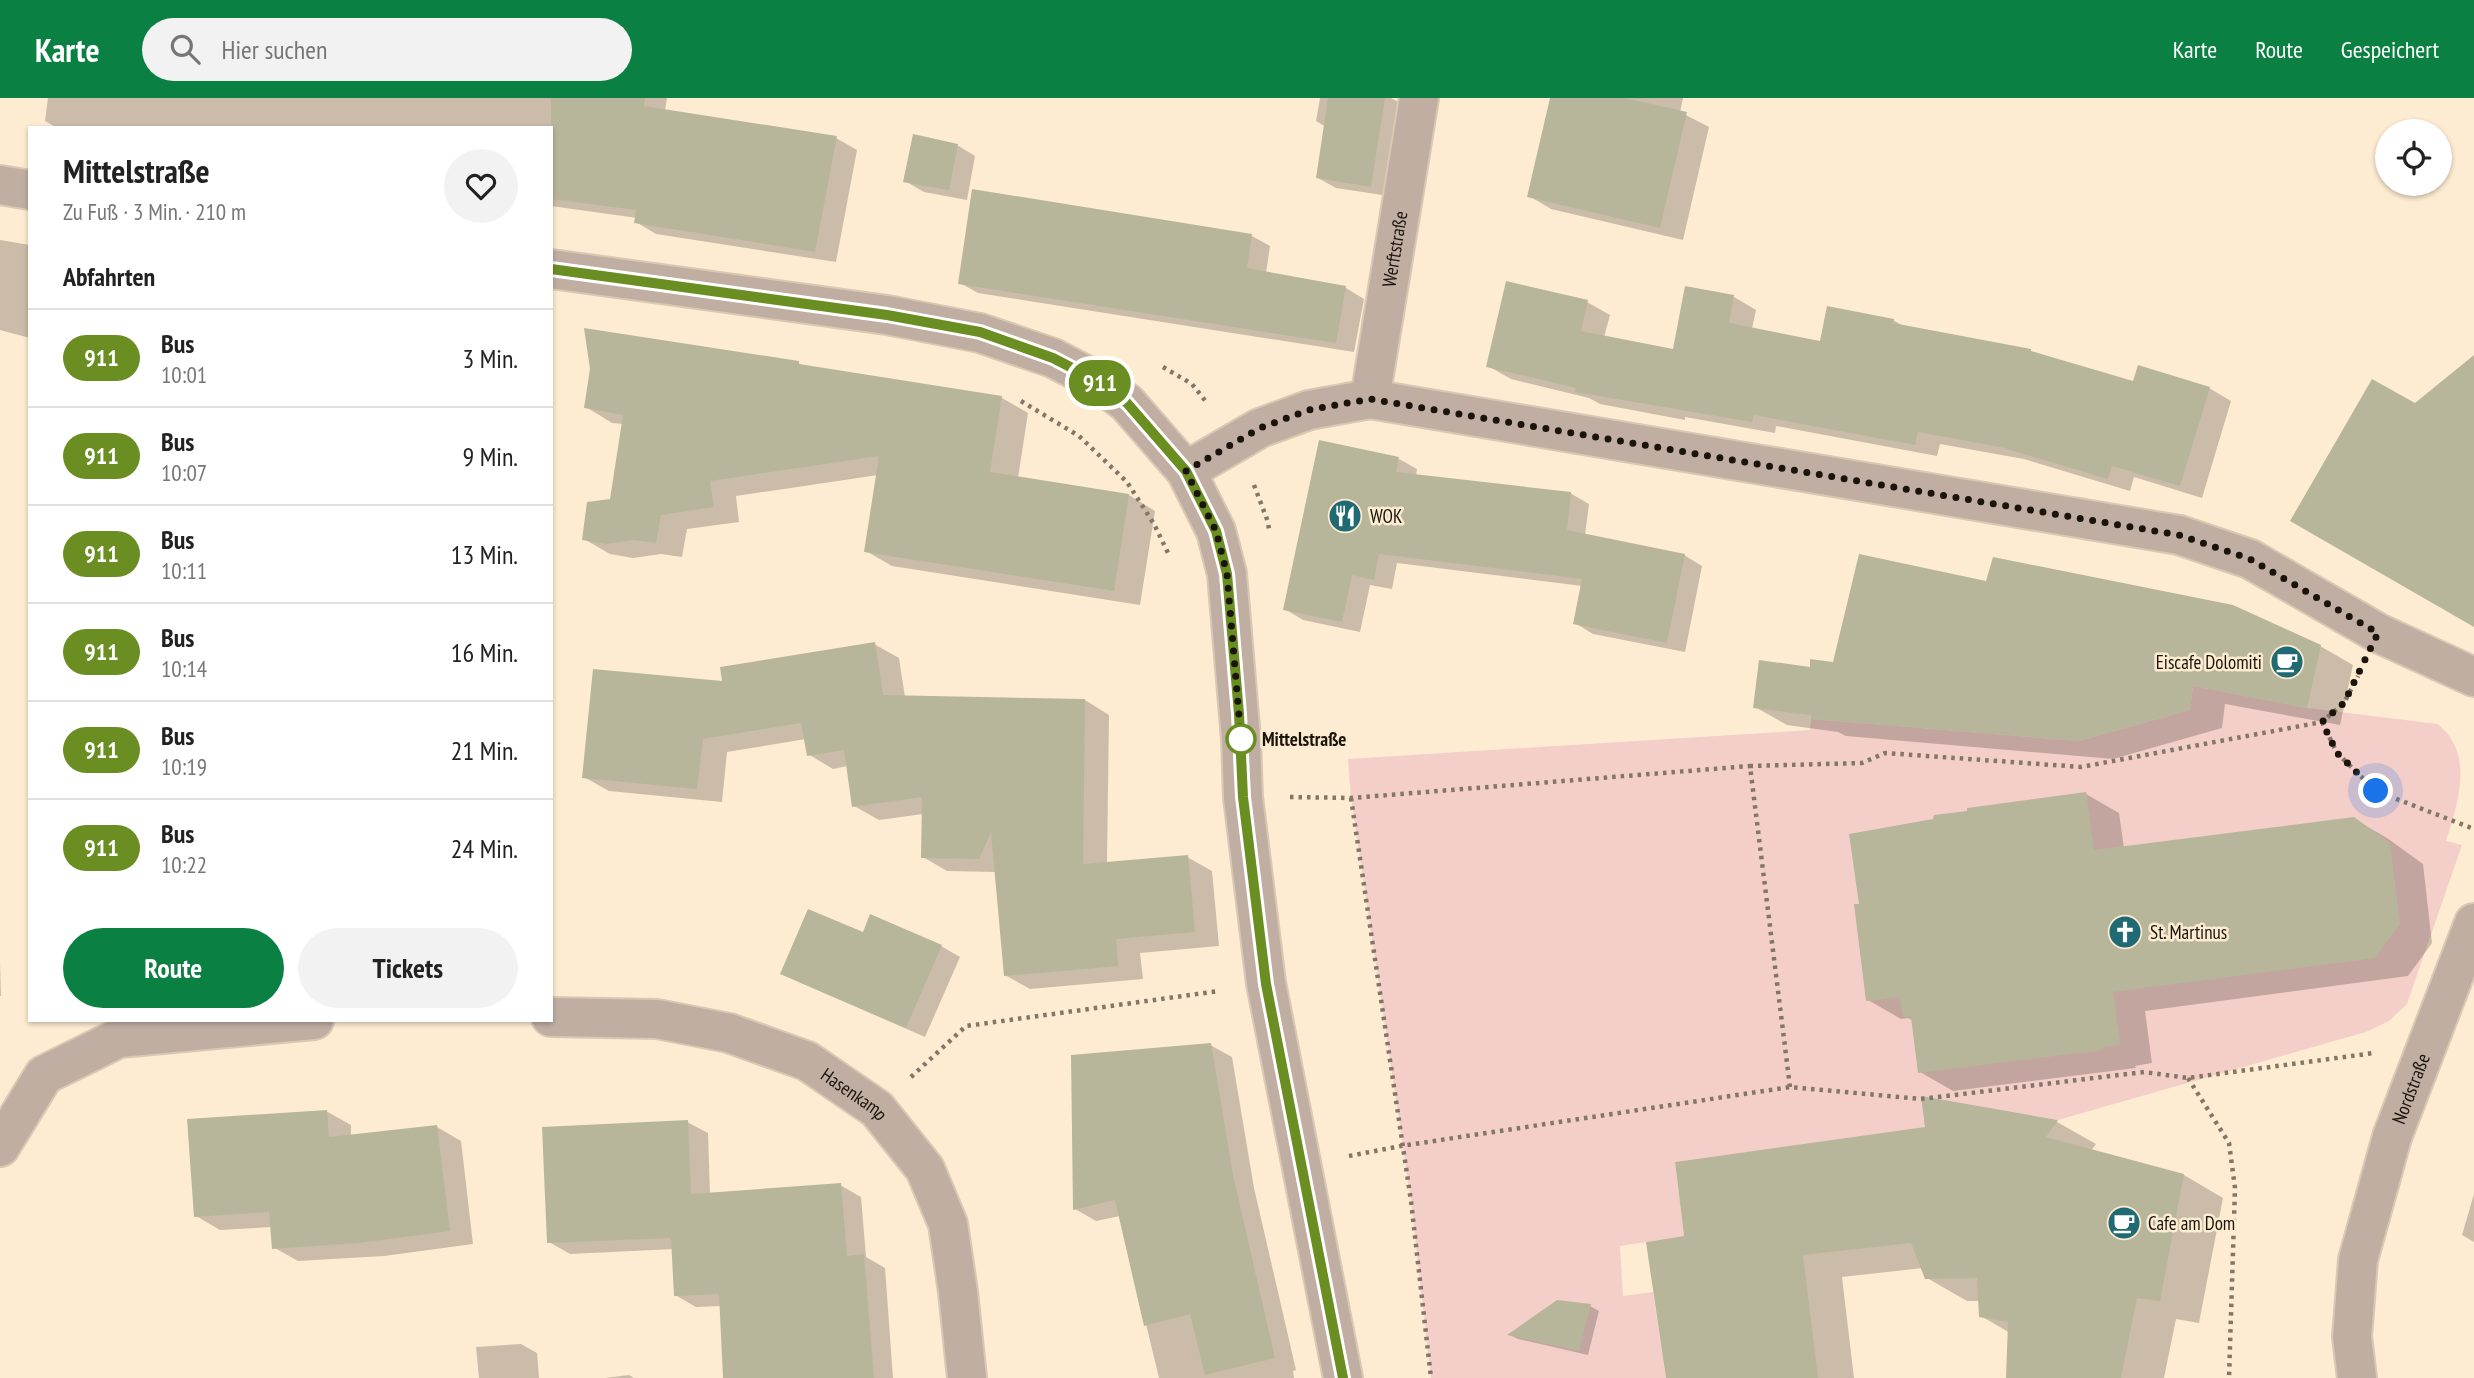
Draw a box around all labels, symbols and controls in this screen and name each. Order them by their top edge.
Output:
search box [142,18,632,81]
text: Karte [35,28,100,71]
icon: search [166,30,204,68]
text: Hier suchen [222,33,327,66]
text: Karte [2173,34,2217,65]
text: Route [2255,34,2303,65]
text: Gespeichert [2341,34,2439,65]
map controls [2375,119,2452,196]
button: locate [2375,119,2452,196]
text: Mittelstraße [63,149,210,192]
button: heart [444,149,518,223]
text: Zu Fuß · 3 Min. · 210 m [63,197,246,226]
street label: Werftstraße [1376,209,1412,289]
text: Abfahrten [63,260,155,293]
text: Bus [161,327,194,360]
text: 911 [84,342,119,373]
text: 3 Min. [463,342,518,375]
text: 10:01 [161,360,207,389]
line badge: 911 [1060,360,1140,406]
text: 911 [1083,367,1117,398]
text: Bus [161,425,194,458]
text: 911 [84,440,119,471]
text: 9 Min. [463,440,518,473]
text: 10:07 [161,458,207,487]
restaurant icon: WOK [1326,497,1364,535]
place label: WOK [1370,504,1402,528]
text: Bus [161,523,194,556]
text: 911 [84,538,119,569]
text: 13 Min. [451,538,518,571]
text: 10:11 [161,556,207,585]
text: Bus [161,621,194,654]
text: 911 [84,636,119,667]
text: 16 Min. [451,636,518,669]
cafe icon: Eiscafe Dolomiti [2268,643,2306,681]
place label: Eiscafe Dolomiti [2156,650,2262,674]
text: 10:14 [161,654,207,683]
text: Bus [161,719,194,752]
marker: Mittelstraße [1226,724,1256,754]
place label: Mittelstraße [1262,727,1346,751]
text: 911 [84,734,119,765]
text: 21 Min. [451,734,518,767]
text: 10:19 [161,752,207,781]
your location [2358,773,2393,808]
text: Bus [161,817,194,850]
text: 911 [84,832,119,863]
text: 24 Min. [451,832,518,865]
text: 10:22 [161,850,207,879]
church icon: St. Martinus [2106,913,2144,951]
place label: St. Martinus [2150,920,2227,944]
button: Route [63,928,284,1008]
button: Tickets [298,928,518,1008]
street label: Nordstraße [2386,1050,2435,1127]
street label: Hasenkamp [816,1062,893,1125]
cafe icon: Cafe am Dom [2105,1204,2143,1242]
place label: Cafe am Dom [2148,1211,2235,1235]

